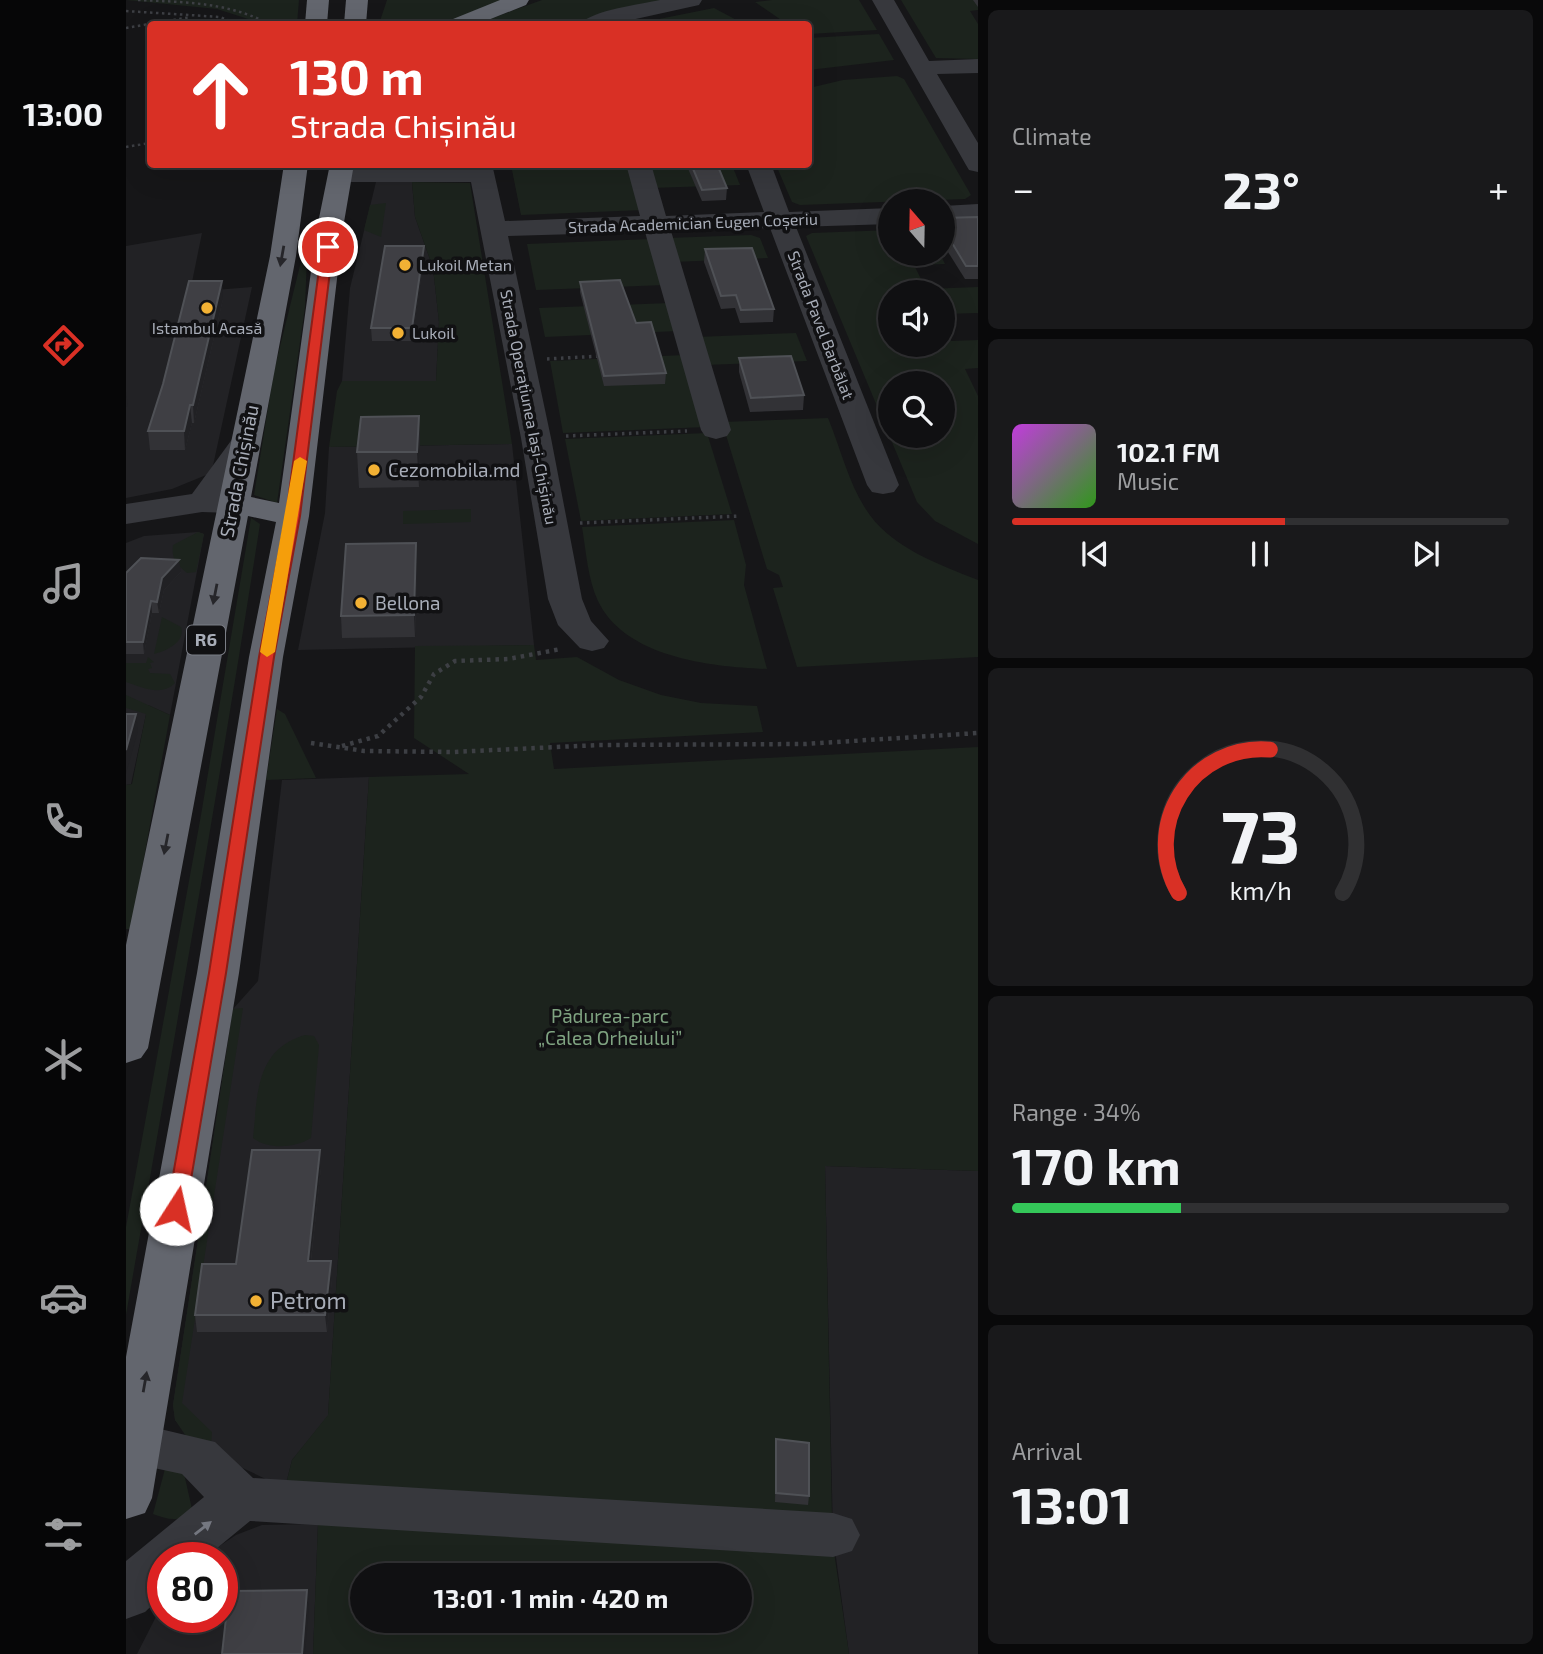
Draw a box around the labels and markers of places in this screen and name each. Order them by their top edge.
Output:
pin [298,217,358,277]
place label: Lukoil Metan [419,255,512,274]
marker: Lukoil Metan [397,257,413,273]
marker: Istambul Acasă [199,300,215,316]
place label: Istambul Acasă [152,318,262,337]
place label: Lukoil [412,323,455,342]
marker: Lukoil [390,325,406,341]
place label: Cezomobila.md [388,458,520,481]
marker: Cezomobila.md [366,462,382,478]
place label: Bellona [375,591,441,614]
marker: Bellona [353,595,369,611]
place label: Petrom [270,1286,347,1314]
marker: Petrom [248,1293,264,1309]

